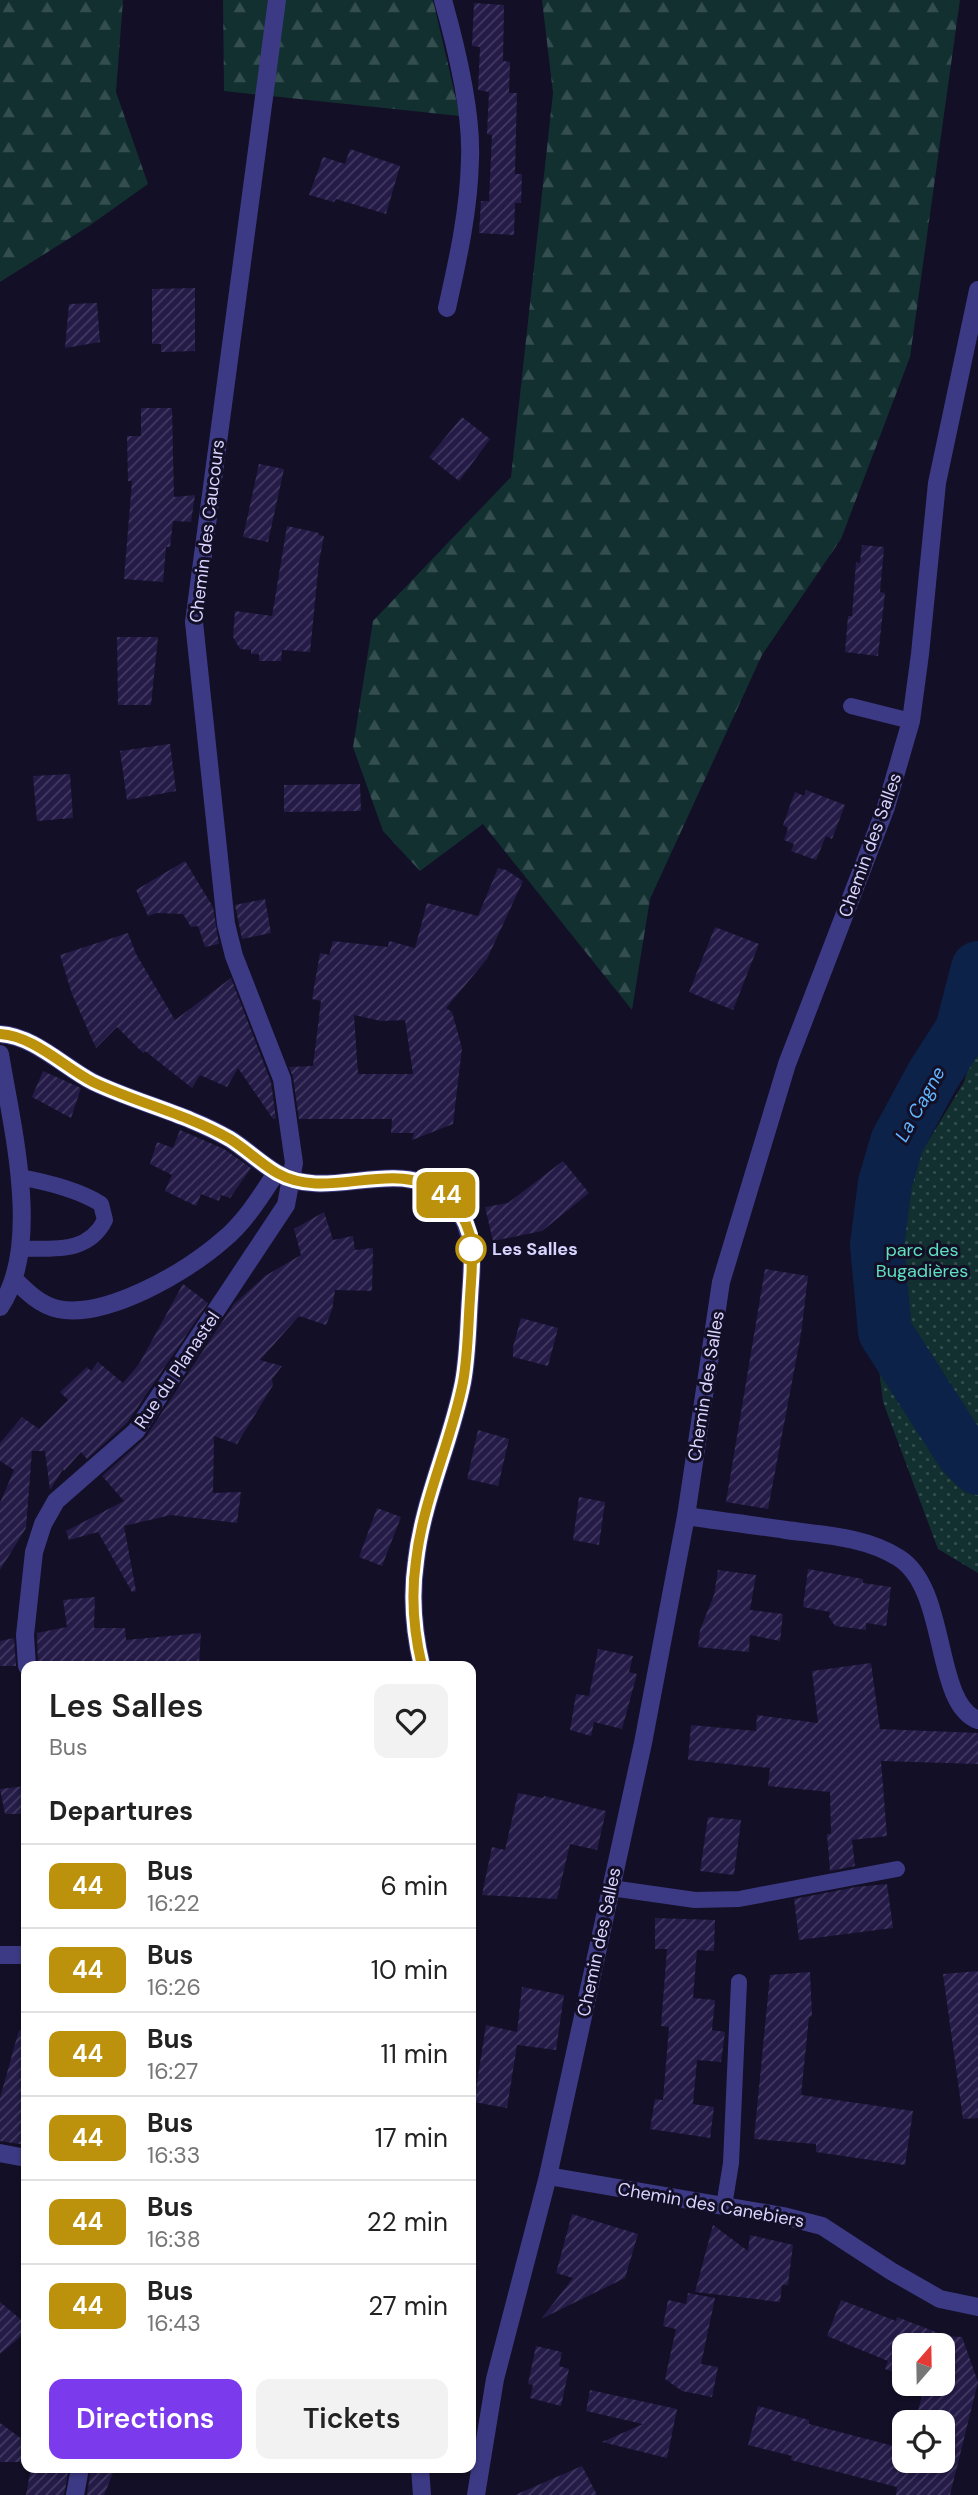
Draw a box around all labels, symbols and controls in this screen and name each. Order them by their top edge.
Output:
street label: Chemin des Caucours [184,438,230,624]
street label: Chemin des Salles [833,770,907,920]
water label: La Cagne [889,1062,951,1146]
line badge: 44 [414,1172,478,1218]
text: 44 [430,1179,462,1210]
marker: Les Salles [456,1234,486,1264]
place label: Les Salles [492,1237,578,1261]
park label: parc des Bugadières [876,1238,968,1283]
street label: Rue du Planastel [129,1307,225,1433]
street label: Chemin des Salles [682,1309,730,1463]
text: Les Salles [49,1684,203,1727]
button: heart [374,1684,448,1758]
text: Bus [49,1732,88,1762]
text: Departures [49,1794,193,1828]
text: Bus [147,1854,193,1888]
street label: Chemin des Salles [571,1865,627,2019]
text: 6 min [380,1869,448,1903]
text: 44 [72,1870,103,1901]
text: 16:22 [147,1888,200,1918]
text: Bus [147,1938,193,1972]
text: 10 min [371,1953,448,1987]
text: 44 [72,1954,103,1985]
text: 16:26 [147,1972,201,2002]
text: Bus [147,2022,193,2056]
text: 11 min [381,2037,448,2071]
text: 44 [72,2038,103,2069]
text: 16:27 [147,2056,198,2086]
text: Bus [147,2106,193,2140]
text: 17 min [375,2121,448,2155]
text: 44 [72,2122,103,2153]
text: 16:33 [147,2140,200,2170]
street label: Chemin des Canebiers [616,2177,806,2233]
text: Bus [147,2190,193,2224]
text: 22 min [367,2205,448,2239]
text: 44 [72,2206,103,2237]
text: 16:38 [147,2224,201,2254]
text: Bus [147,2274,193,2308]
text: 27 min [368,2289,448,2323]
text: 44 [72,2290,103,2321]
text: 16:43 [147,2308,201,2338]
north arrow [892,2333,956,2396]
map controls [892,2333,955,2473]
button: Directions [49,2379,242,2459]
button: Tickets [256,2379,448,2459]
button: locate [892,2410,955,2473]

